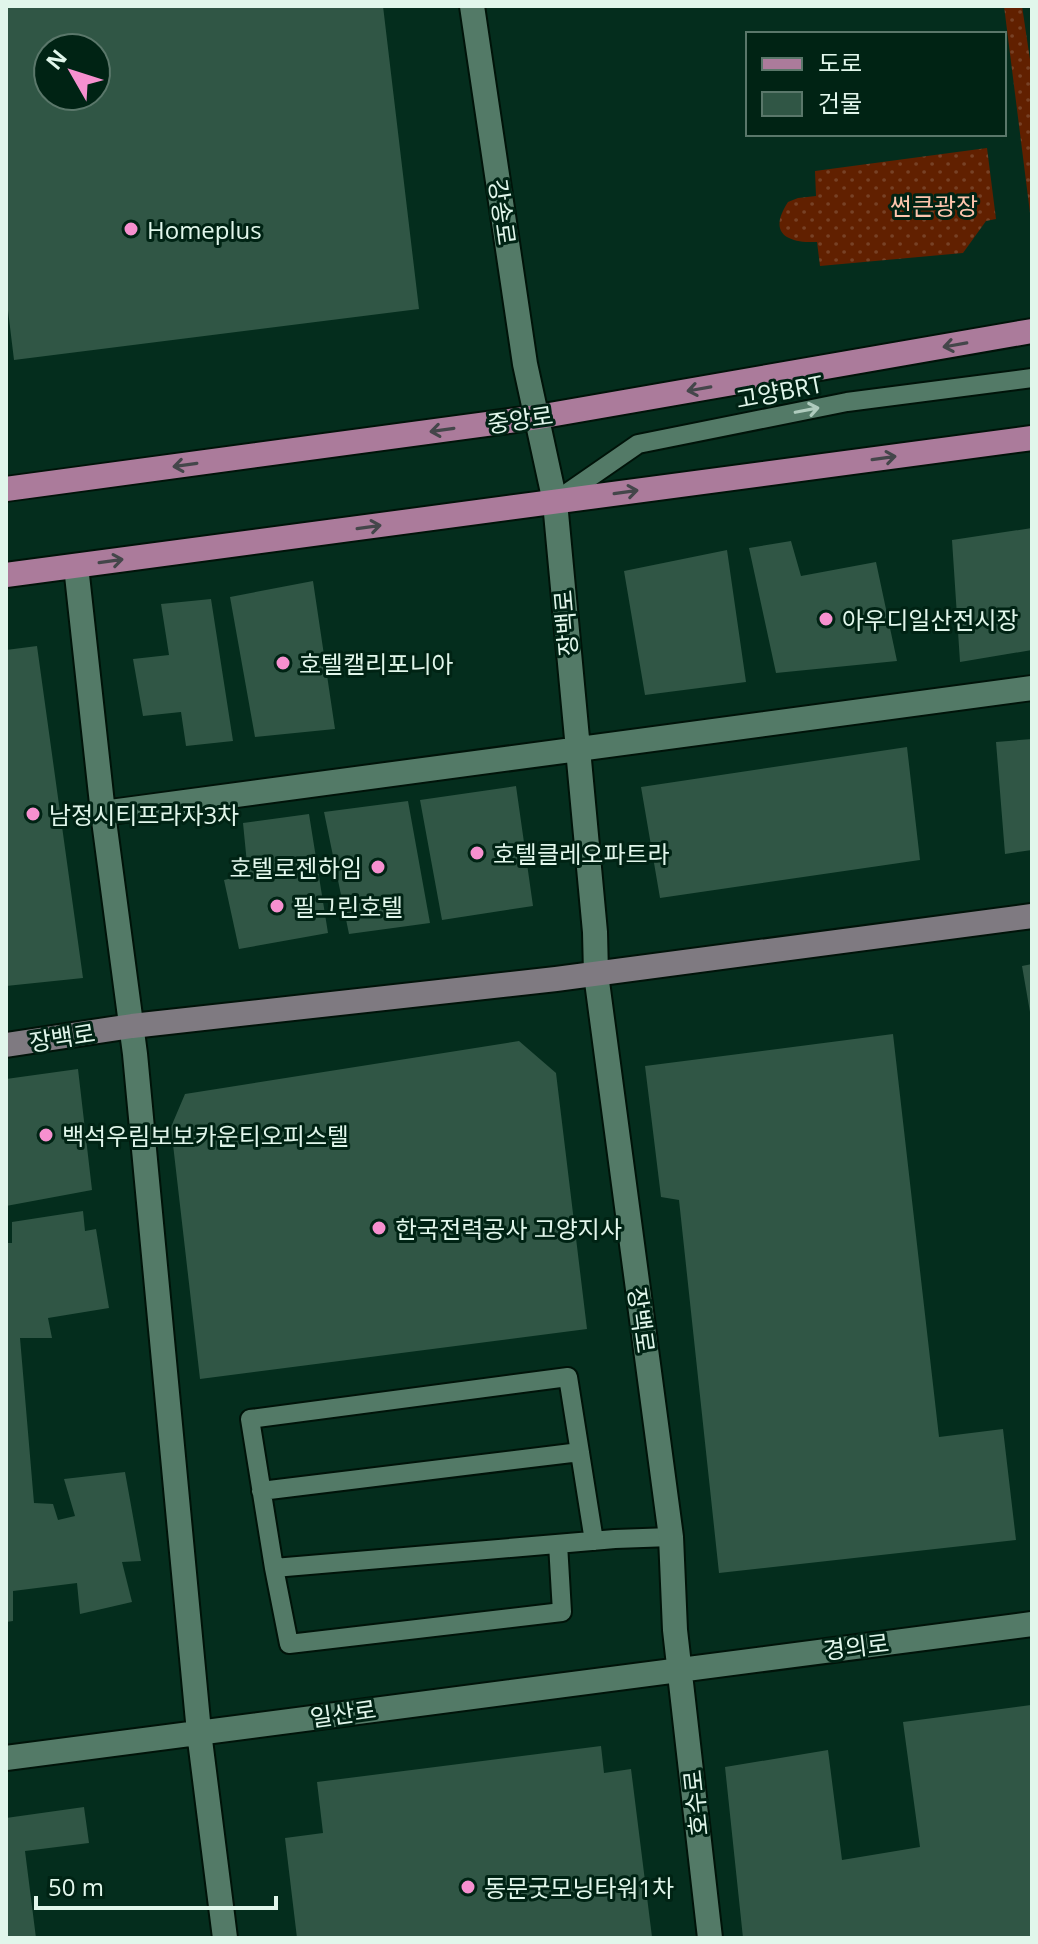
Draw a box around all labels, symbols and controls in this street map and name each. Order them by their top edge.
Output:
north arrow [32,32,112,112]
legend [746,32,1006,136]
text: N [38,42,73,75]
text: 도로 [818,46,862,79]
text: 건물 [818,86,862,119]
street label: 강송로 [482,177,524,247]
park label: 썬큰광장 [890,189,978,222]
place label: Homeplus [147,213,262,246]
marker: Homeplus [122,220,140,238]
one-way arrow [943,338,968,353]
street label: 고양BRT [733,366,825,416]
one-way arrow [687,382,712,397]
street label: 중앙로 [485,398,555,440]
one-way arrow [794,402,819,417]
one-way arrow [430,423,455,438]
one-way arrow [871,450,896,465]
one-way arrow [172,458,198,473]
one-way arrow [613,485,639,500]
one-way arrow [356,519,381,534]
one-way arrow [98,553,123,568]
street label: 장백로 [546,589,584,657]
place label: 아우디일산전시장 [842,603,1019,636]
marker: 아우디일산전시장 [817,610,835,628]
place label: 호텔캘리포니아 [299,647,454,680]
marker: 호텔캘리포니아 [274,654,292,672]
place label: 남정시티프라자3차 [49,798,239,831]
marker: 남정시티프라자3차 [24,805,42,823]
place label: 호텔클레오파트라 [493,837,670,870]
marker: 호텔클레오파트라 [468,844,486,862]
place label: 호텔로젠하임 [230,851,362,884]
marker: 호텔로젠하임 [369,858,387,876]
place label: 필그린호텔 [293,890,403,923]
marker: 필그린호텔 [268,897,286,915]
street label: 장백로 [27,1016,97,1058]
place label: 백석우림보보카운티오피스텔 [62,1119,349,1152]
marker: 백석우림보보카운티오피스텔 [37,1126,55,1144]
place label: 한국전력공사 고양지사 [395,1212,622,1245]
marker: 한국전력공사 고양지사 [370,1219,388,1237]
street label: 장백로 [621,1285,663,1355]
street label: 경의로 [821,1626,891,1666]
street label: 일산로 [308,1692,378,1734]
street label: 호수로 [675,1768,715,1838]
scale bar [36,1860,276,1910]
text: 50 m [48,1870,104,1903]
place label: 동문굿모닝타워1차 [484,1871,674,1904]
marker: 동문굿모닝타워1차 [459,1878,477,1896]

